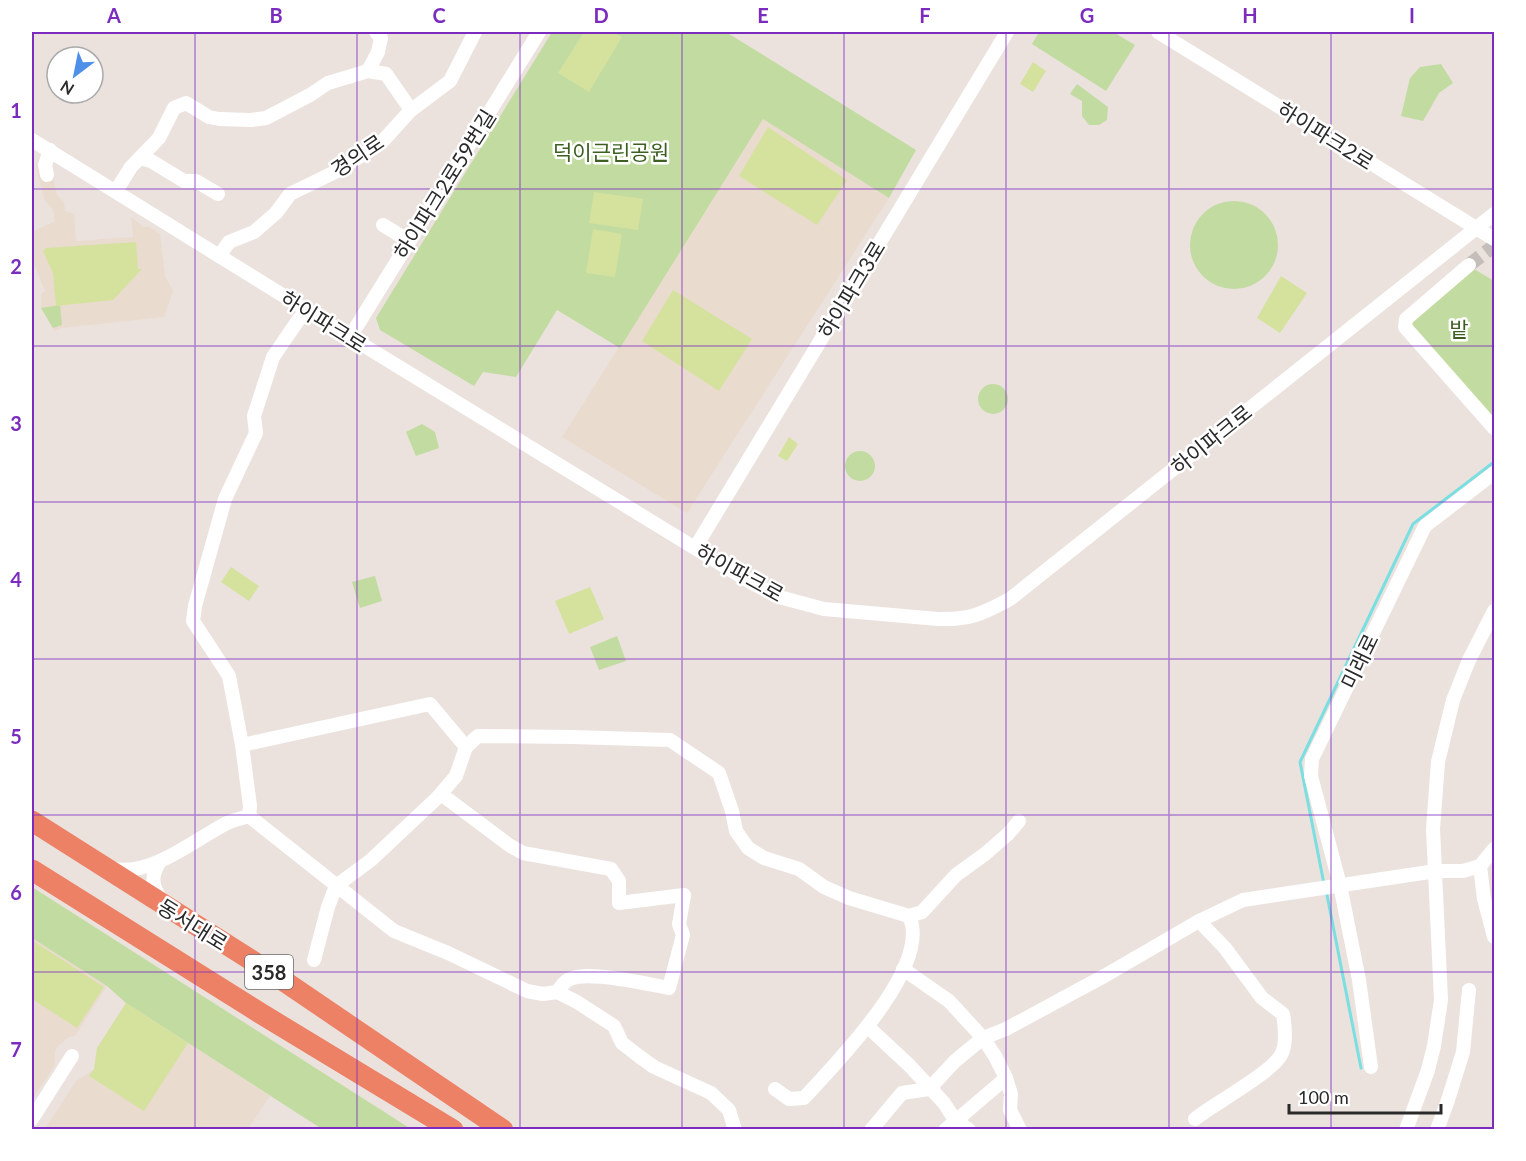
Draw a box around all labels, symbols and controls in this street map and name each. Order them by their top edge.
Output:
text: A [106,3,121,27]
text: B [269,3,283,27]
text: C [432,3,446,27]
text: D [593,3,609,27]
text: E [757,3,769,27]
text: F [919,3,931,27]
text: G [1080,3,1094,27]
text: H [1242,3,1258,27]
text: I [1409,3,1415,27]
north arrow [45,45,105,105]
text: N [57,77,77,99]
street label: 하이파크2로 [1273,96,1379,174]
text: 1 [10,98,22,122]
street label: 하이파크2로59번길 [388,105,500,263]
street label: 경의로 [326,128,388,182]
park label: 덕이근린공원 [553,139,669,164]
street label: 하이파크3로 [812,236,890,342]
text: 2 [10,254,22,278]
street label: 하이파크로 [276,285,372,357]
park label: 밭 [1449,316,1469,341]
street label: 하이파크로 [1166,399,1256,479]
text: 3 [10,411,22,435]
street label: 하이파크로 [692,538,788,606]
text: 4 [10,567,22,591]
street label: 미래로 [1335,629,1383,693]
text: 5 [10,724,22,748]
text: 6 [10,880,22,904]
street label: 동서대로 [154,893,232,955]
road number: 358 [245,955,293,989]
text: 7 [10,1037,22,1061]
scale bar [1289,1077,1440,1115]
text: 100 m [1298,1086,1349,1108]

